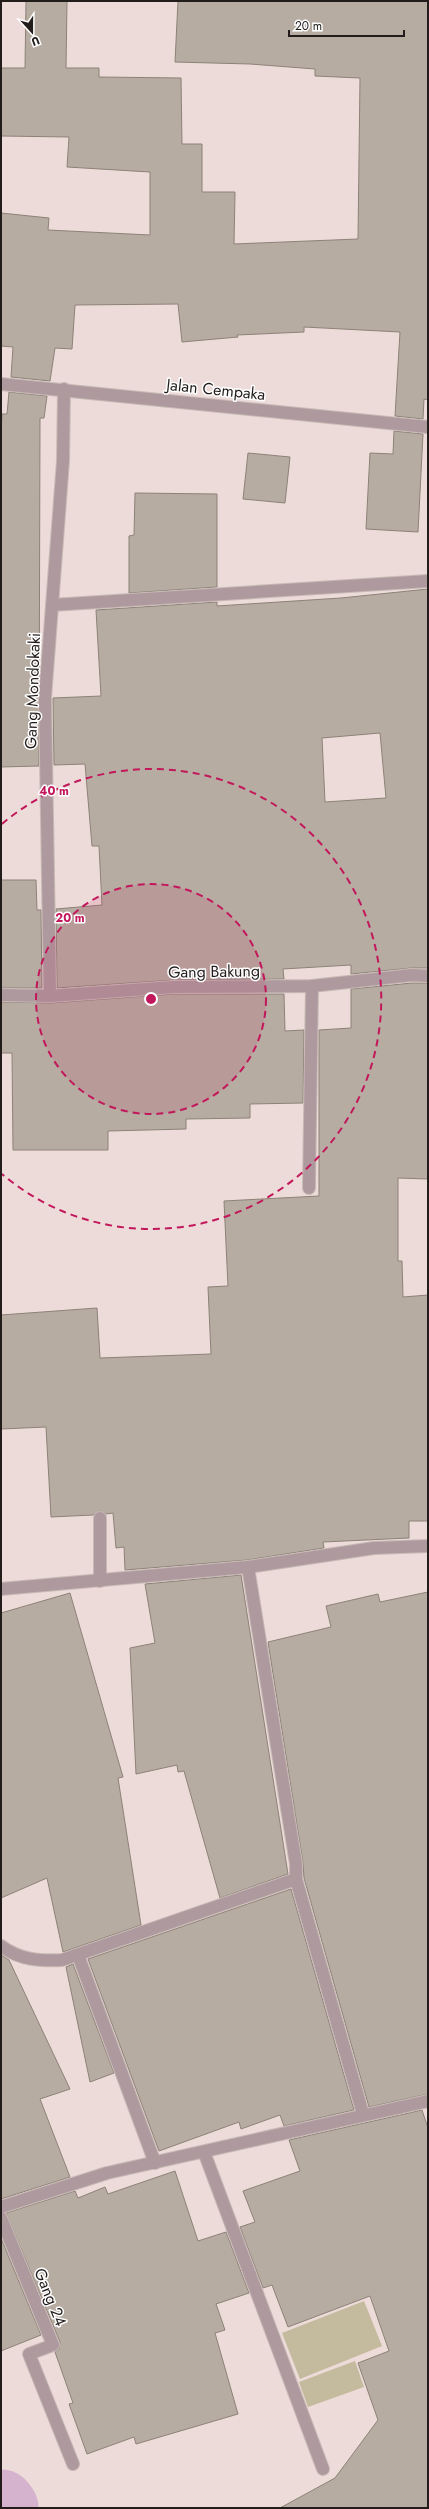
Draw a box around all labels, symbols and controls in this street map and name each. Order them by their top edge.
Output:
north arrow [12,12,52,52]
scale bar [289,12,404,38]
text: 20 m [295,17,322,35]
text: U [29,32,42,50]
street label: Jalan Cempaka [163,373,267,406]
street label: Gang Mondokaki [19,632,46,750]
text: 40 m [39,782,69,800]
text: 20 m [55,909,85,927]
street label: Gang Bakung [168,959,260,984]
centre of rings [144,992,158,1006]
street label: Gang 24 [28,2265,73,2330]

